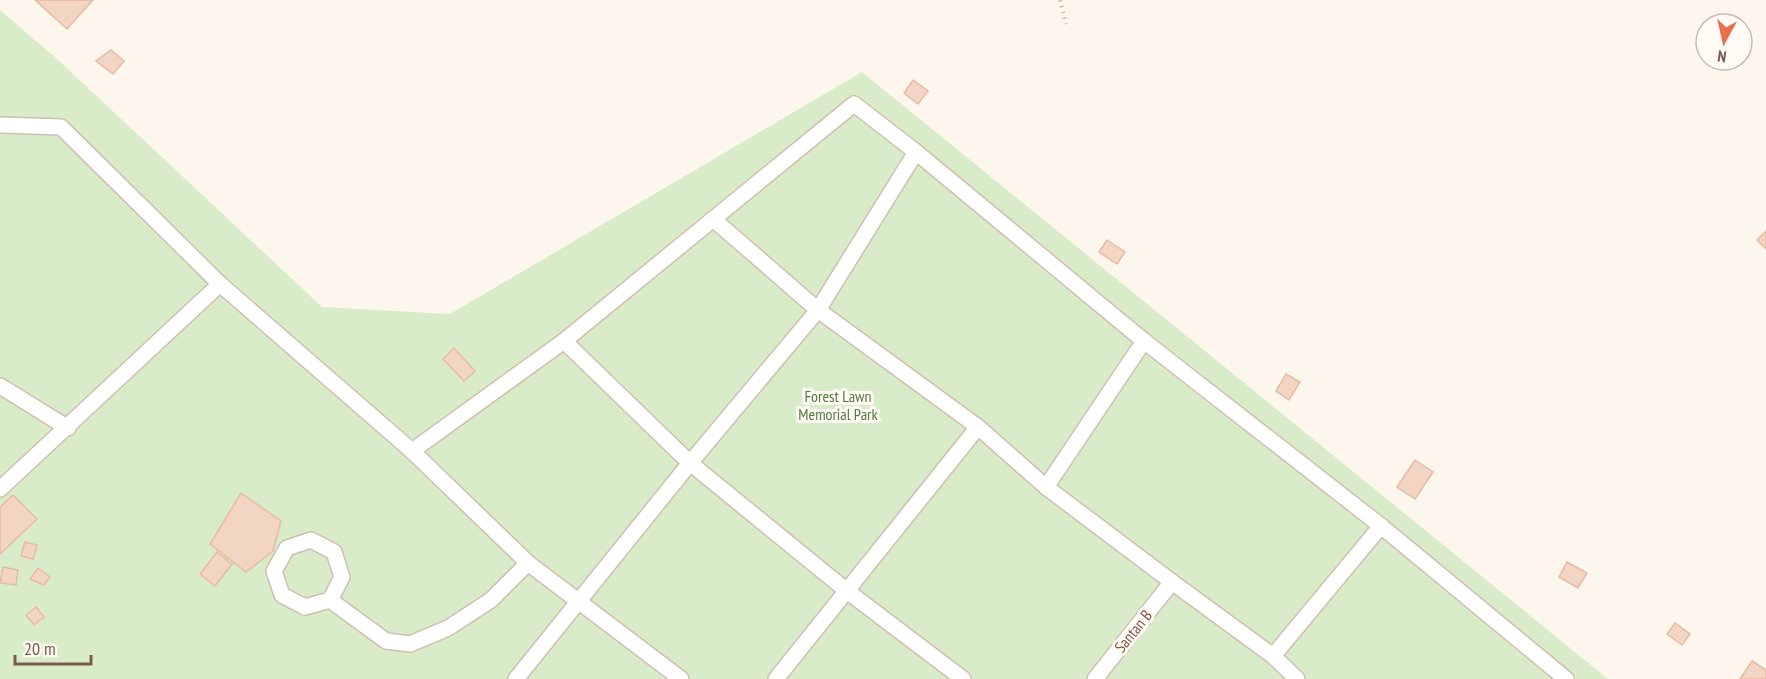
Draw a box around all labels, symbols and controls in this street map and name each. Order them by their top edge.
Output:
north arrow [1694,12,1754,72]
text: N [1716,46,1728,67]
park label: Forest Lawn Memorial Park [798,386,878,424]
street label: Santan B [1110,606,1156,656]
scale bar [15,628,92,666]
text: 20 m [24,637,56,660]

